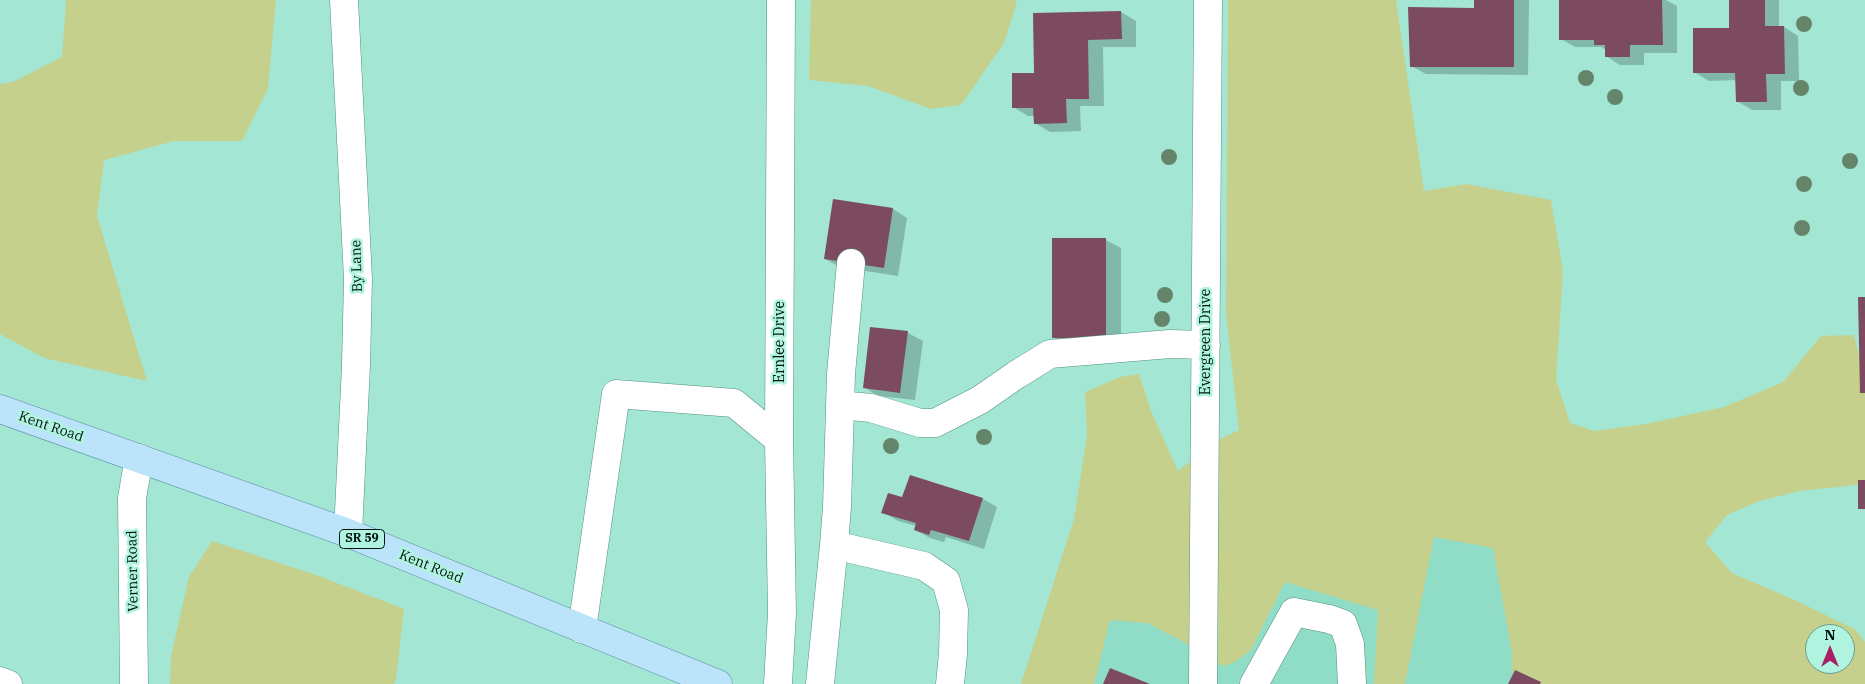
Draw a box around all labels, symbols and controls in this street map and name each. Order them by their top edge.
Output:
street label: By Lane [348,240,366,292]
street label: Evergreen Drive [1198,289,1214,395]
street label: Ernlee Drive [772,301,788,383]
street label: Kent Road [16,408,86,446]
street label: Verner Road [124,530,142,612]
road number: SR 59 [340,530,384,548]
street label: Kent Road [397,547,465,587]
north arrow [1805,624,1855,674]
text: N [1824,626,1836,644]

